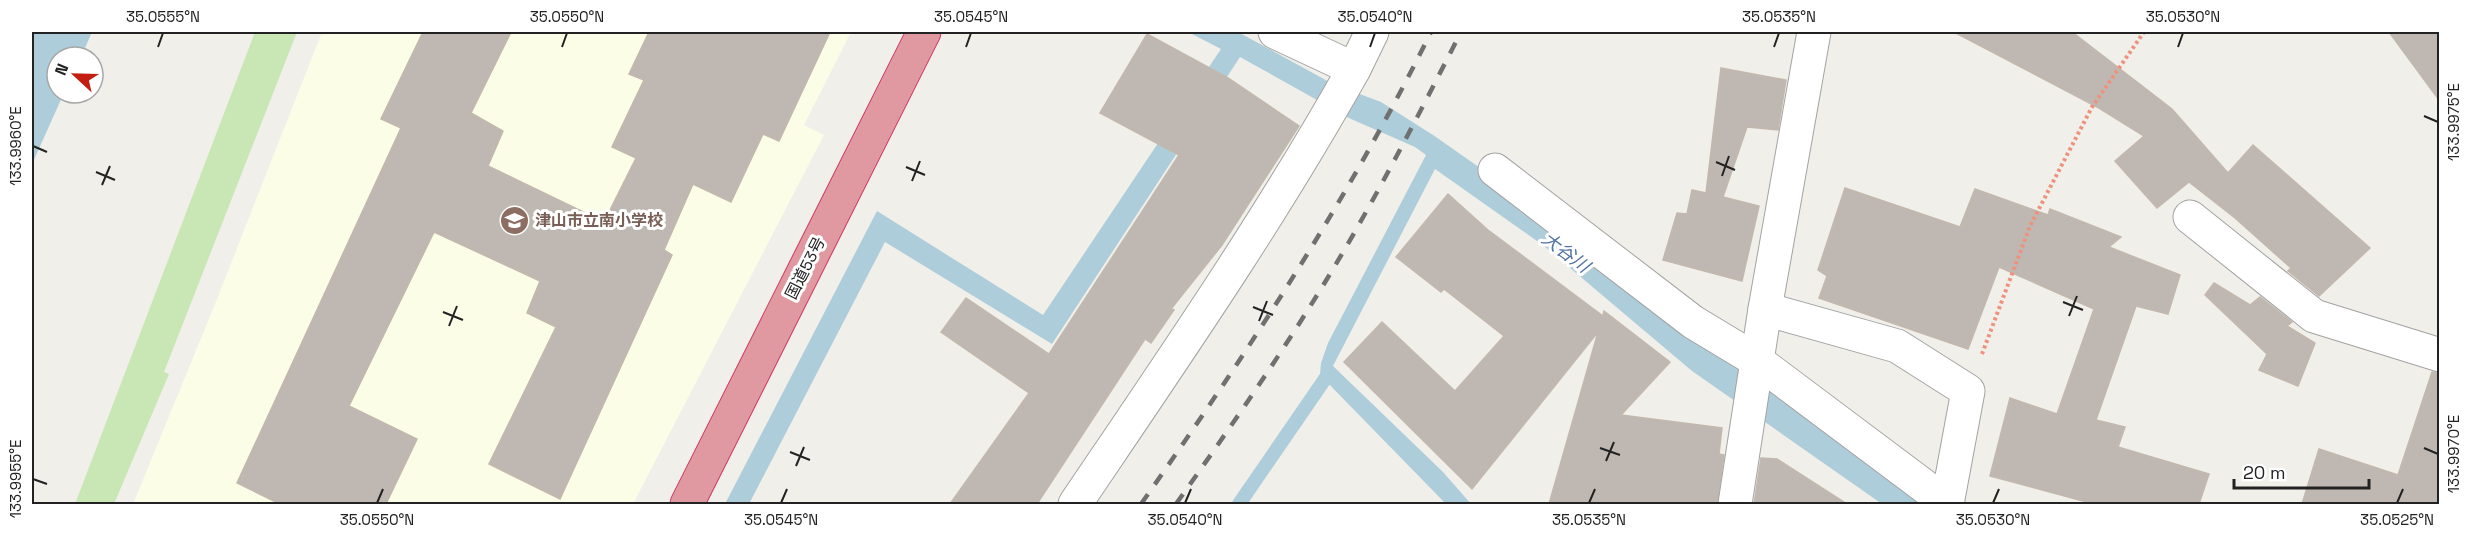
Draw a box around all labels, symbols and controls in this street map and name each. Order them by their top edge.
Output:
text: 35.0555°N [126,7,200,26]
text: 35.0550°N [530,7,604,26]
text: 35.0545°N [934,7,1008,26]
text: 35.0540°N [1338,7,1412,26]
text: 35.0535°N [1742,7,1816,26]
text: 35.0530°N [2146,7,2220,26]
north arrow [45,45,105,105]
text: N [50,61,73,78]
text: 133.9975°E [2444,83,2463,161]
text: 133.9960°E [6,106,25,186]
school or university icon: 津山市立南小学校 [498,204,530,236]
place label: 津山市立南小学校 [535,210,663,231]
water label: 大谷川 [1538,227,1596,279]
street label: 国道53号 [780,233,830,303]
text: 133.9970°E [2444,415,2463,493]
text: 133.9955°E [6,440,25,518]
scale bar [2234,452,2369,490]
text: 20 m [2243,461,2286,484]
text: 35.0550°N [340,510,414,529]
text: 35.0545°N [744,510,818,529]
text: 35.0540°N [1148,510,1222,529]
text: 35.0535°N [1552,510,1626,529]
text: 35.0530°N [1956,510,2030,529]
text: 35.0525°N [2360,510,2434,529]

